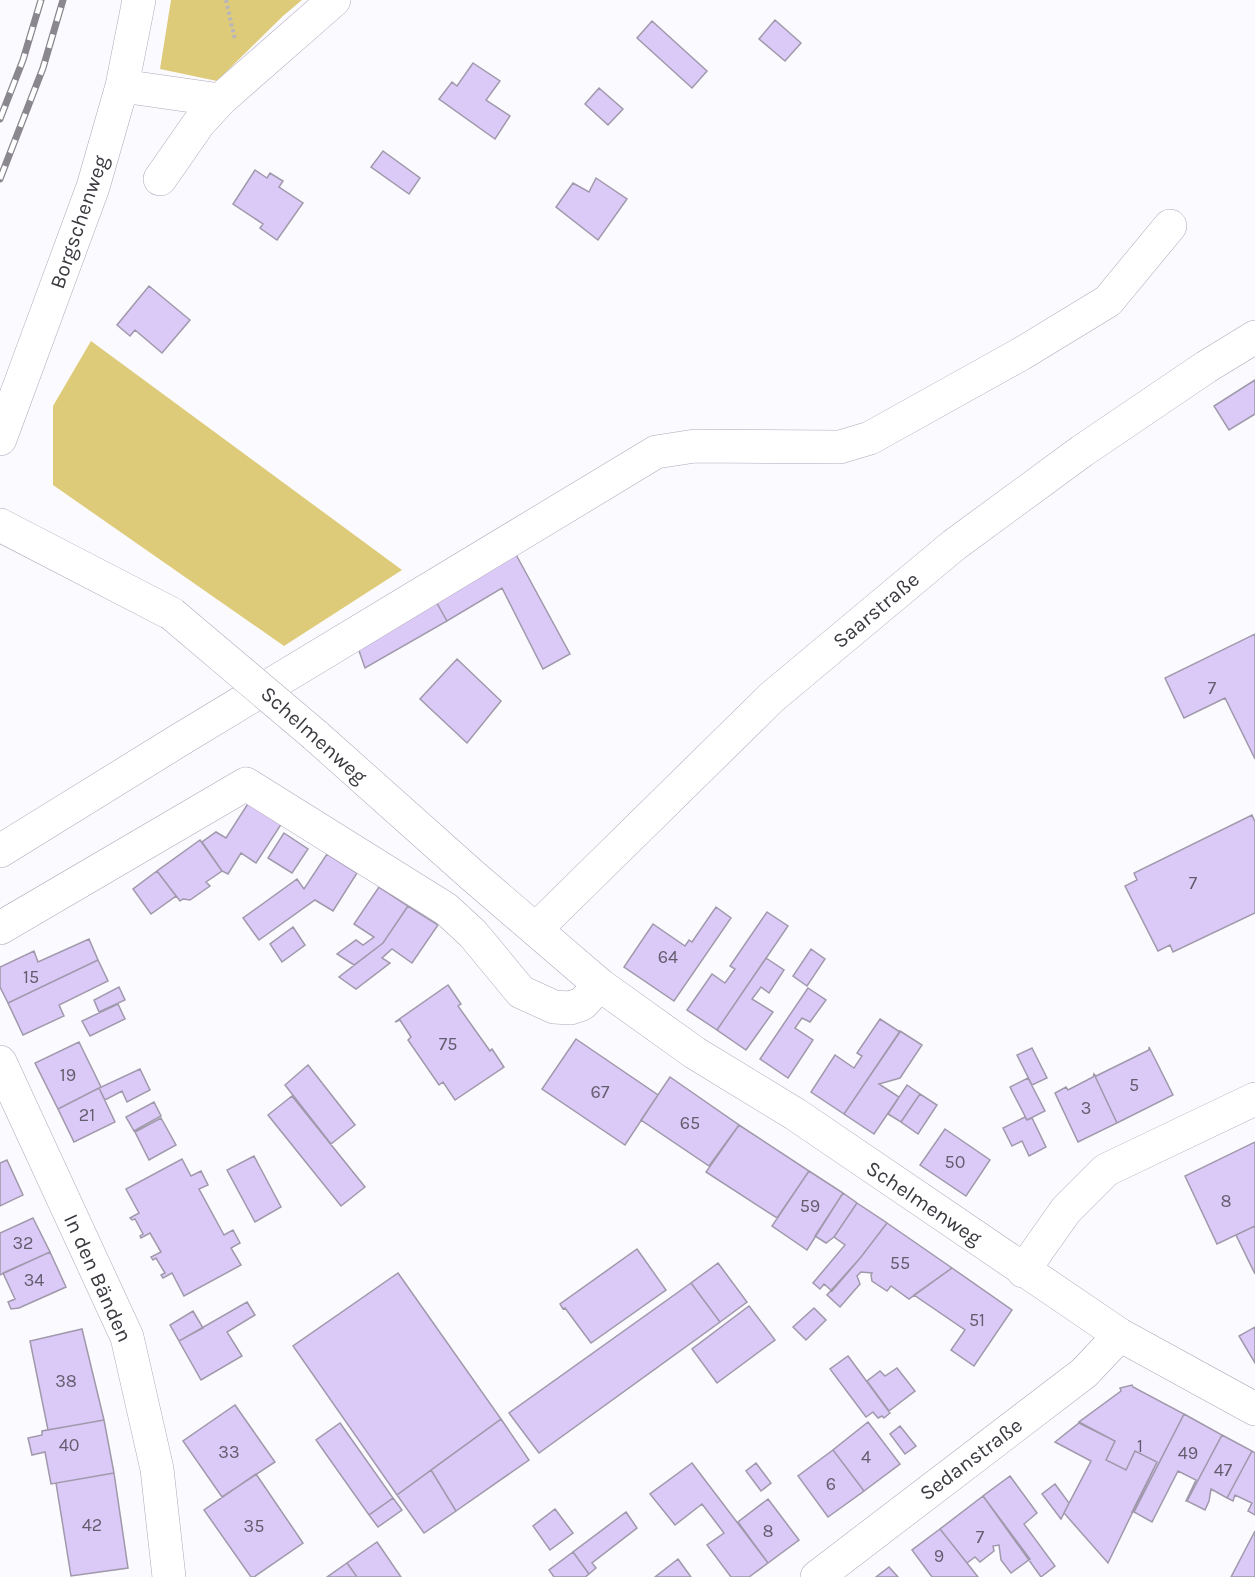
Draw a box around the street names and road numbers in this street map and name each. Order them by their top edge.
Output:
street label: Borgschenweg [45,152,113,292]
street label: Saarstraße [828,567,924,653]
street label: Schelmenweg [256,681,372,789]
street label: Schelmenweg [862,1156,986,1250]
street label: In den Bänden [59,1210,137,1346]
street label: Sedanstraße [915,1413,1027,1505]

